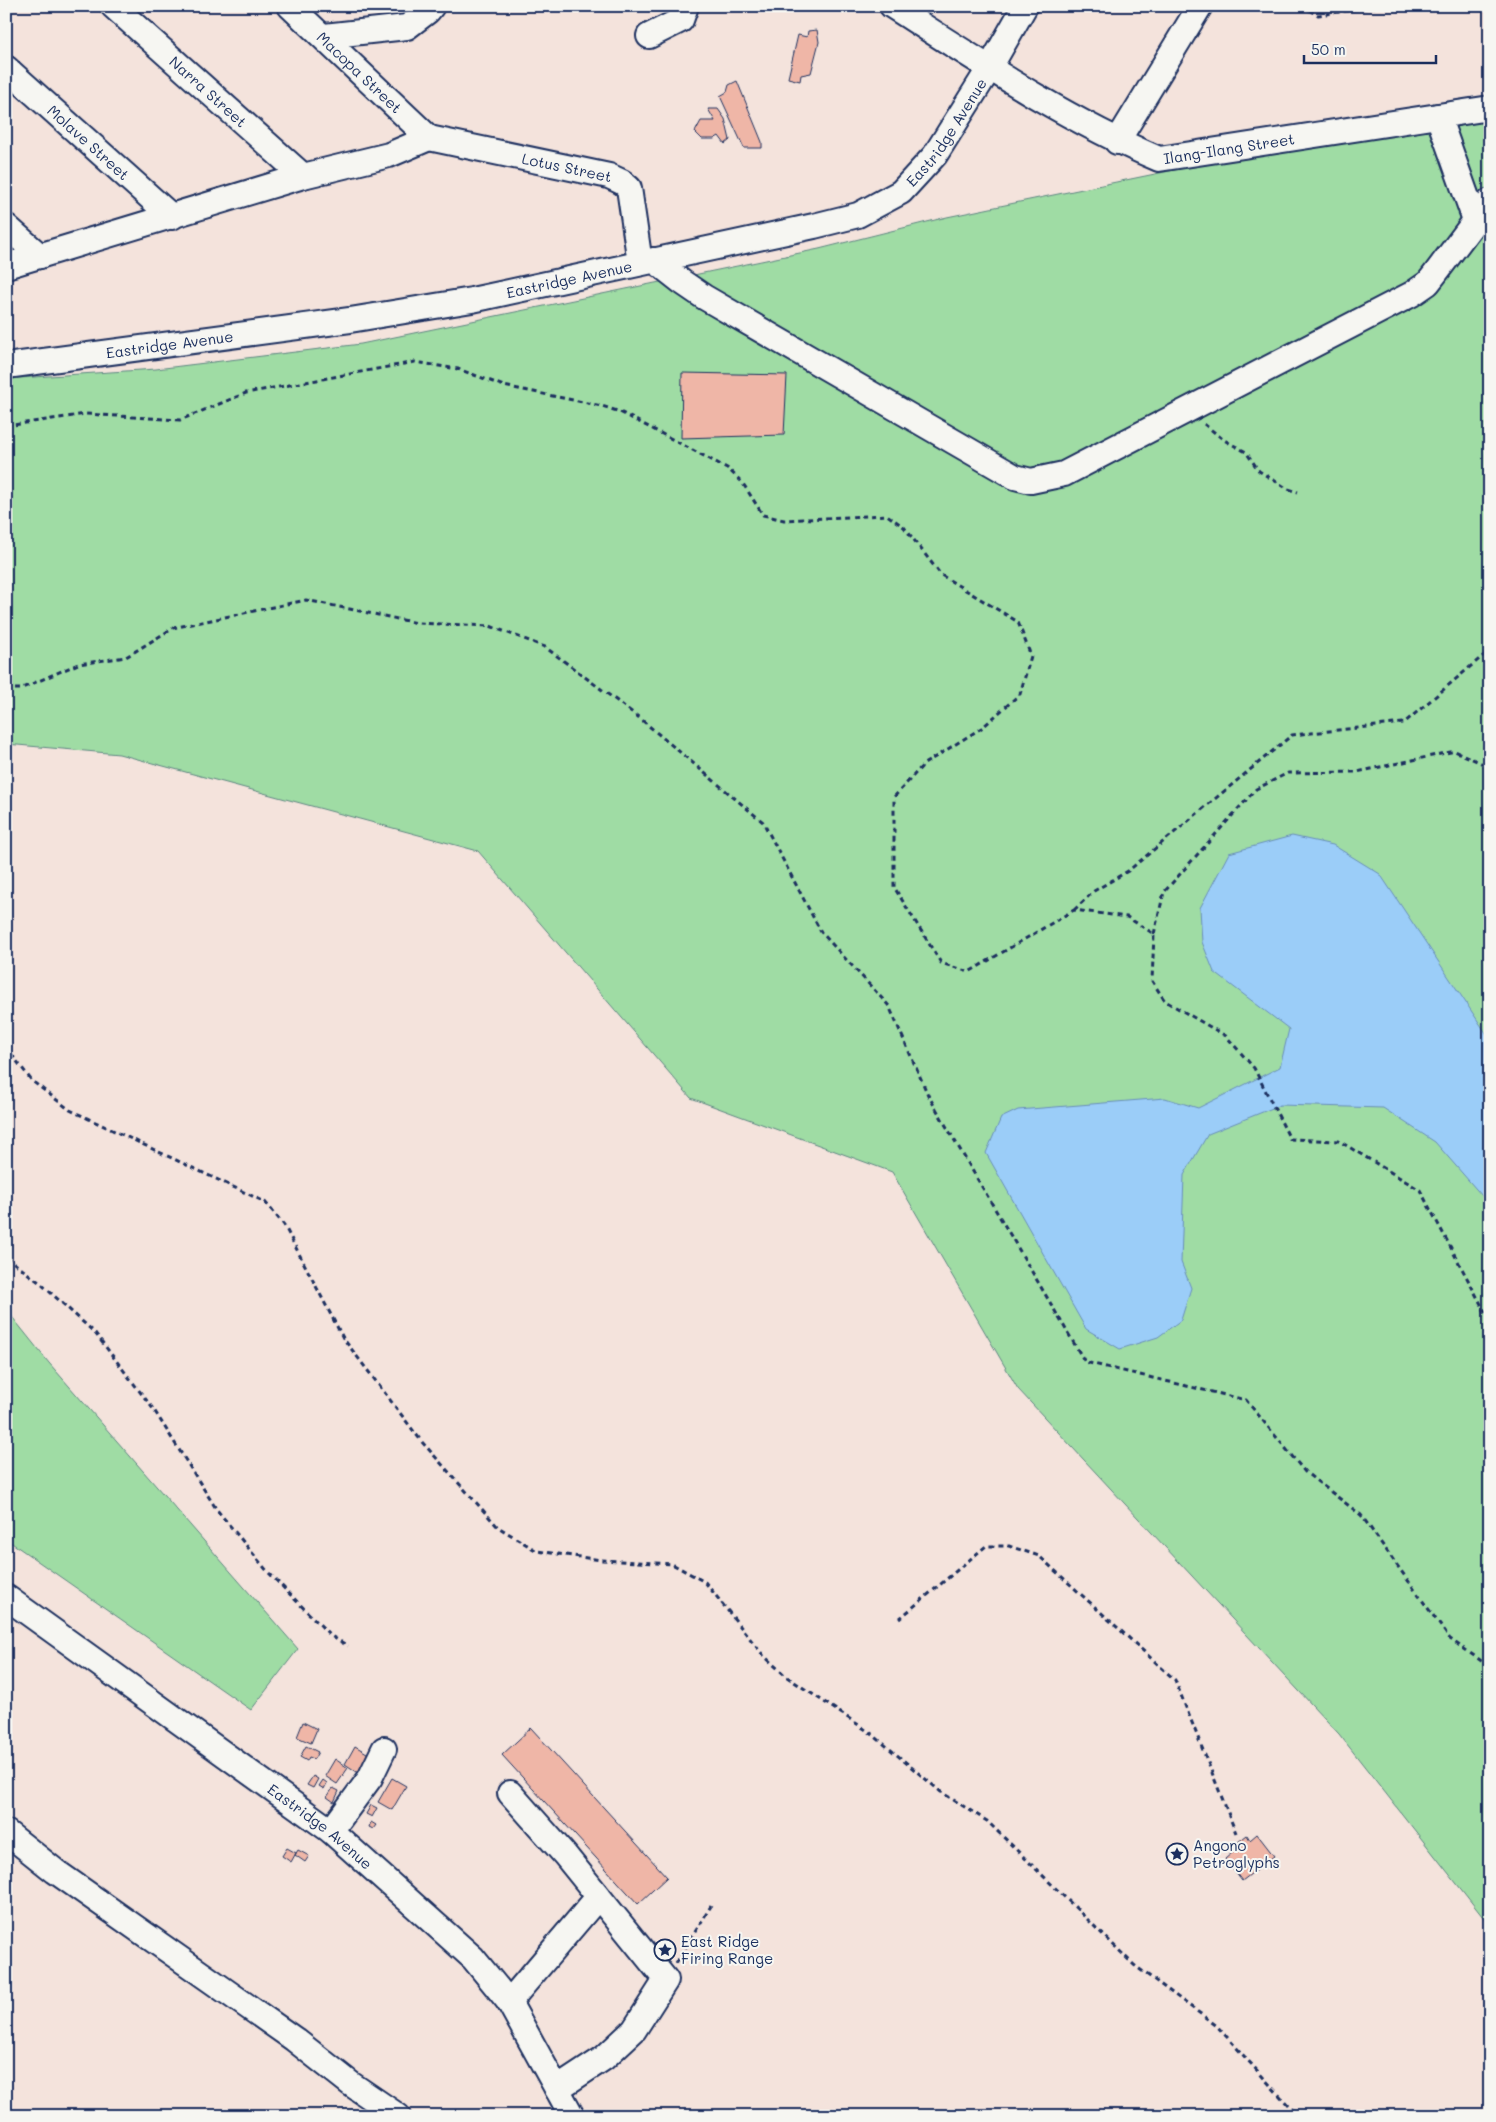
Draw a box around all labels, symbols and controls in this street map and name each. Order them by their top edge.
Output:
street label: Macopa Street [313,27,406,117]
scale bar [1304,32,1436,64]
text: 50 m [1311,39,1346,59]
street label: Narra Street [165,51,251,131]
street label: Eastridge Avenue [901,74,991,191]
street label: Molave Street [43,100,134,184]
street label: Ilang-Ilang Street [1162,128,1296,168]
street label: Lotus Street [520,148,614,186]
street label: Eastridge Avenue [504,256,634,302]
street label: Eastridge Avenue [105,326,234,363]
street label: Eastridge Avenue [264,1779,377,1874]
place label: Angono Petroglyphs [1193,1835,1280,1872]
place icon: Angono Petroglyphs [1165,1842,1189,1866]
place label: East Ridge Firing Range [681,1931,773,1968]
place icon: East Ridge Firing Range [653,1938,677,1962]

